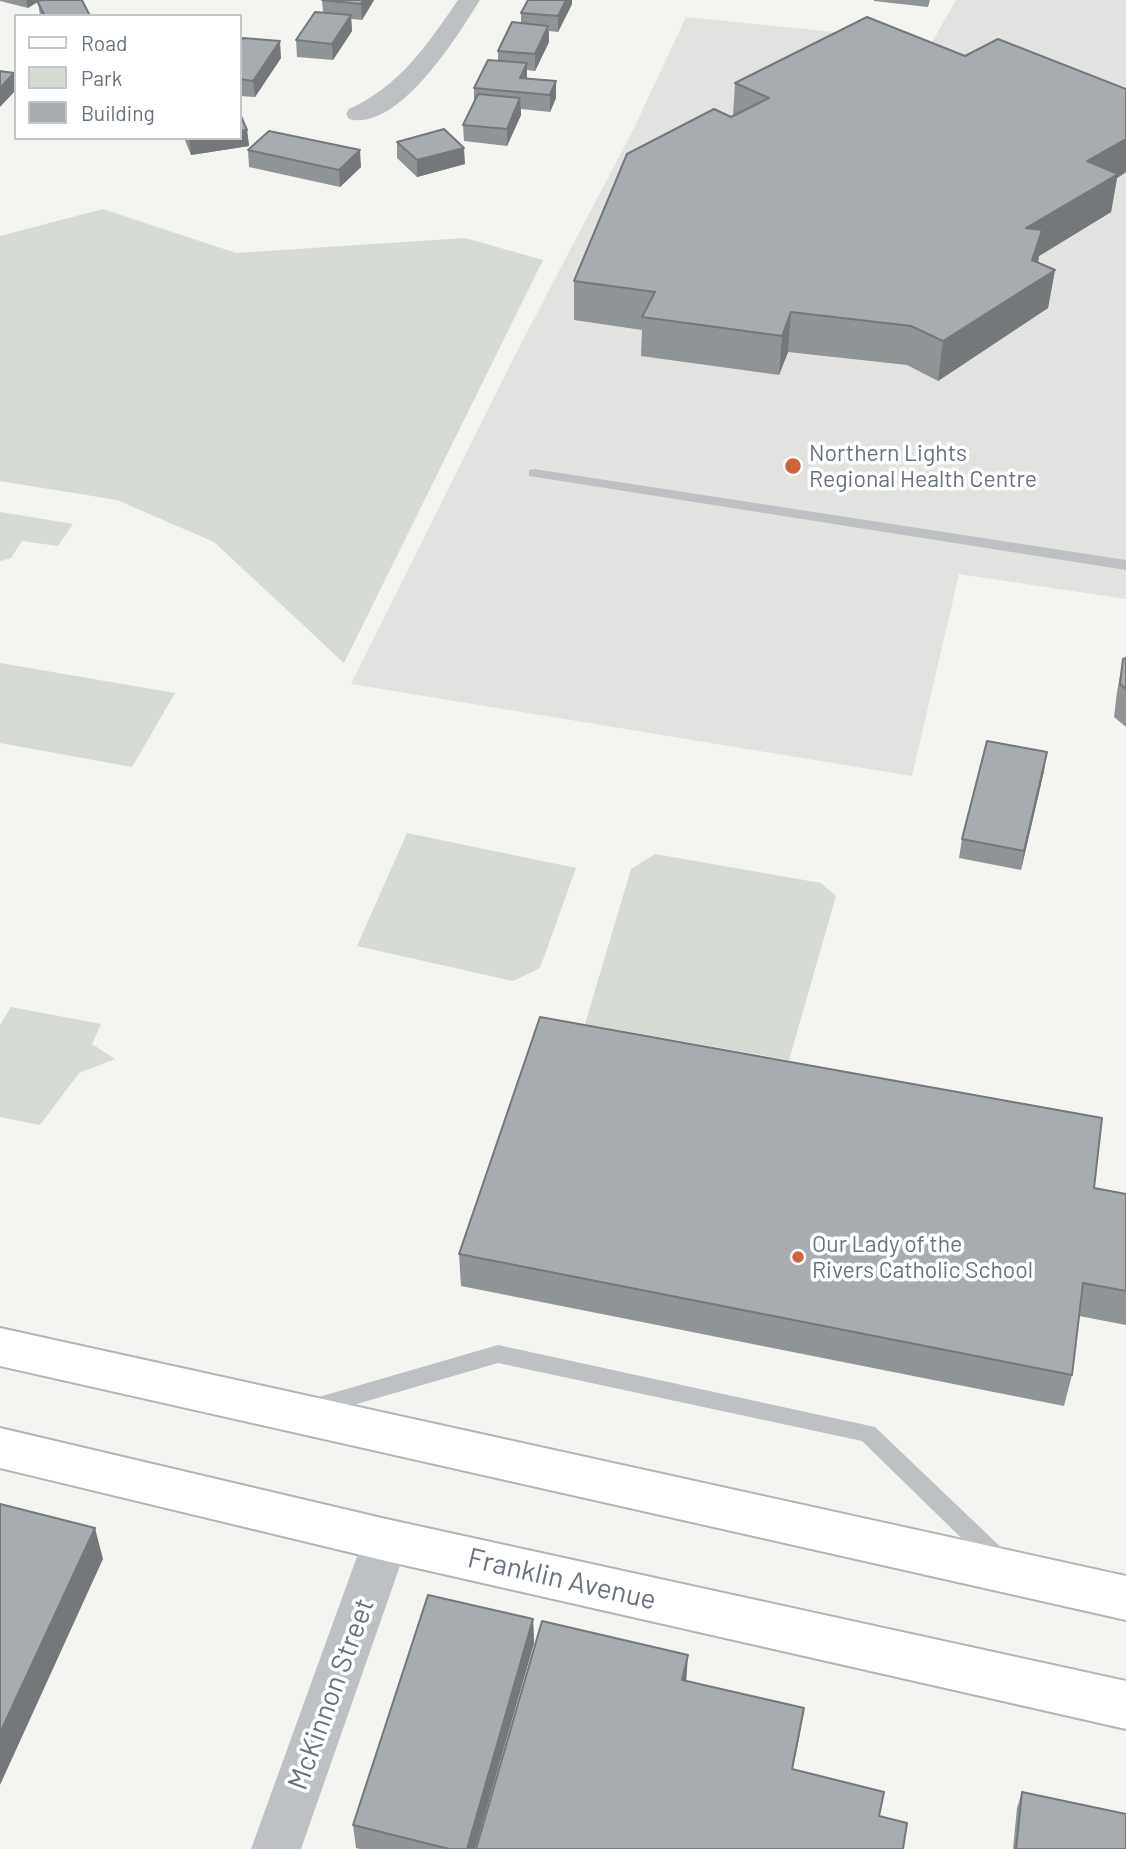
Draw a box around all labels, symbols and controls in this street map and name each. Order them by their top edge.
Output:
legend [14,14,242,140]
text: Road [81,30,127,55]
text: Park [81,65,122,90]
text: Building [81,100,155,125]
place label: Northern Lights Regional Health Centre [809,439,1037,493]
marker: Northern Lights Regional Health Centre [783,456,803,476]
place label: Our Lady of the Rivers Catholic School [812,1230,1033,1284]
marker: Our Lady of the Rivers Catholic School [790,1249,806,1265]
street label: Franklin Avenue [465,1541,659,1617]
street label: McKinnon Street [281,1594,381,1794]

